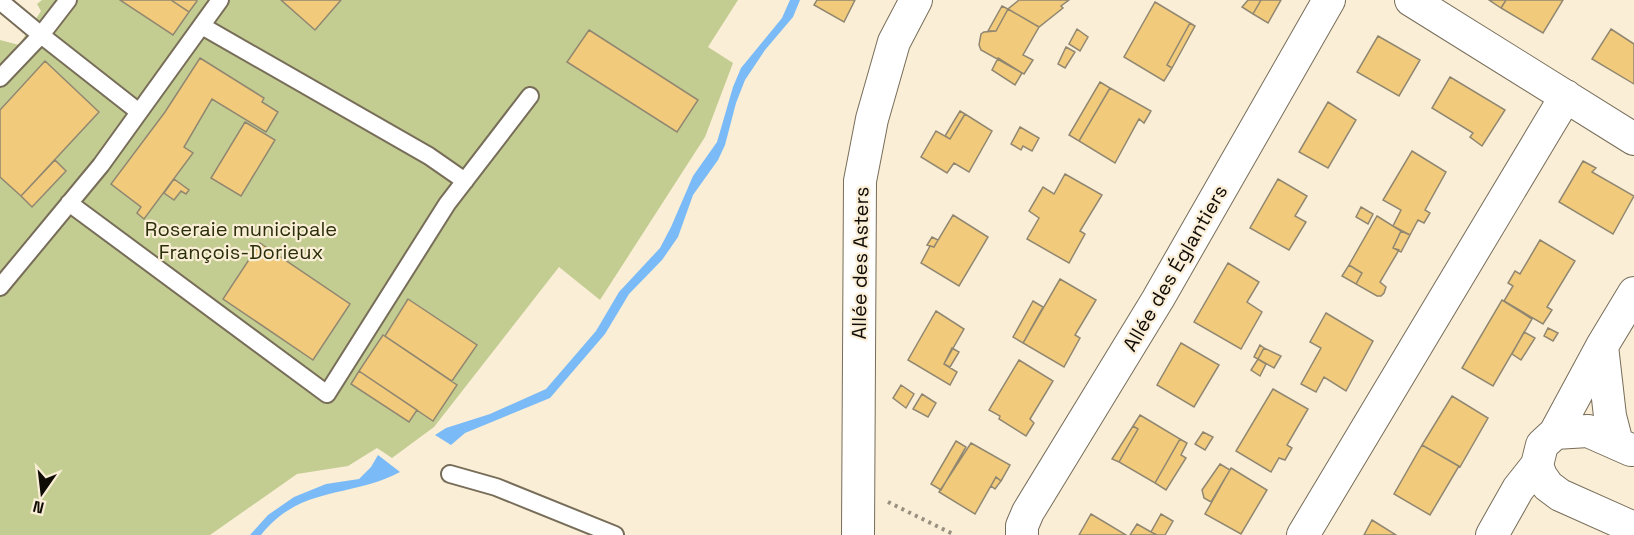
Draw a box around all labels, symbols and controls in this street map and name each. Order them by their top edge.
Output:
street label: Allée des Églantiers [1117,180,1233,356]
street label: Allée des Asters [846,186,874,340]
park label: Roseraie municipale François-Dorieux [145,216,337,265]
north arrow [12,463,72,523]
text: N [31,496,46,519]

